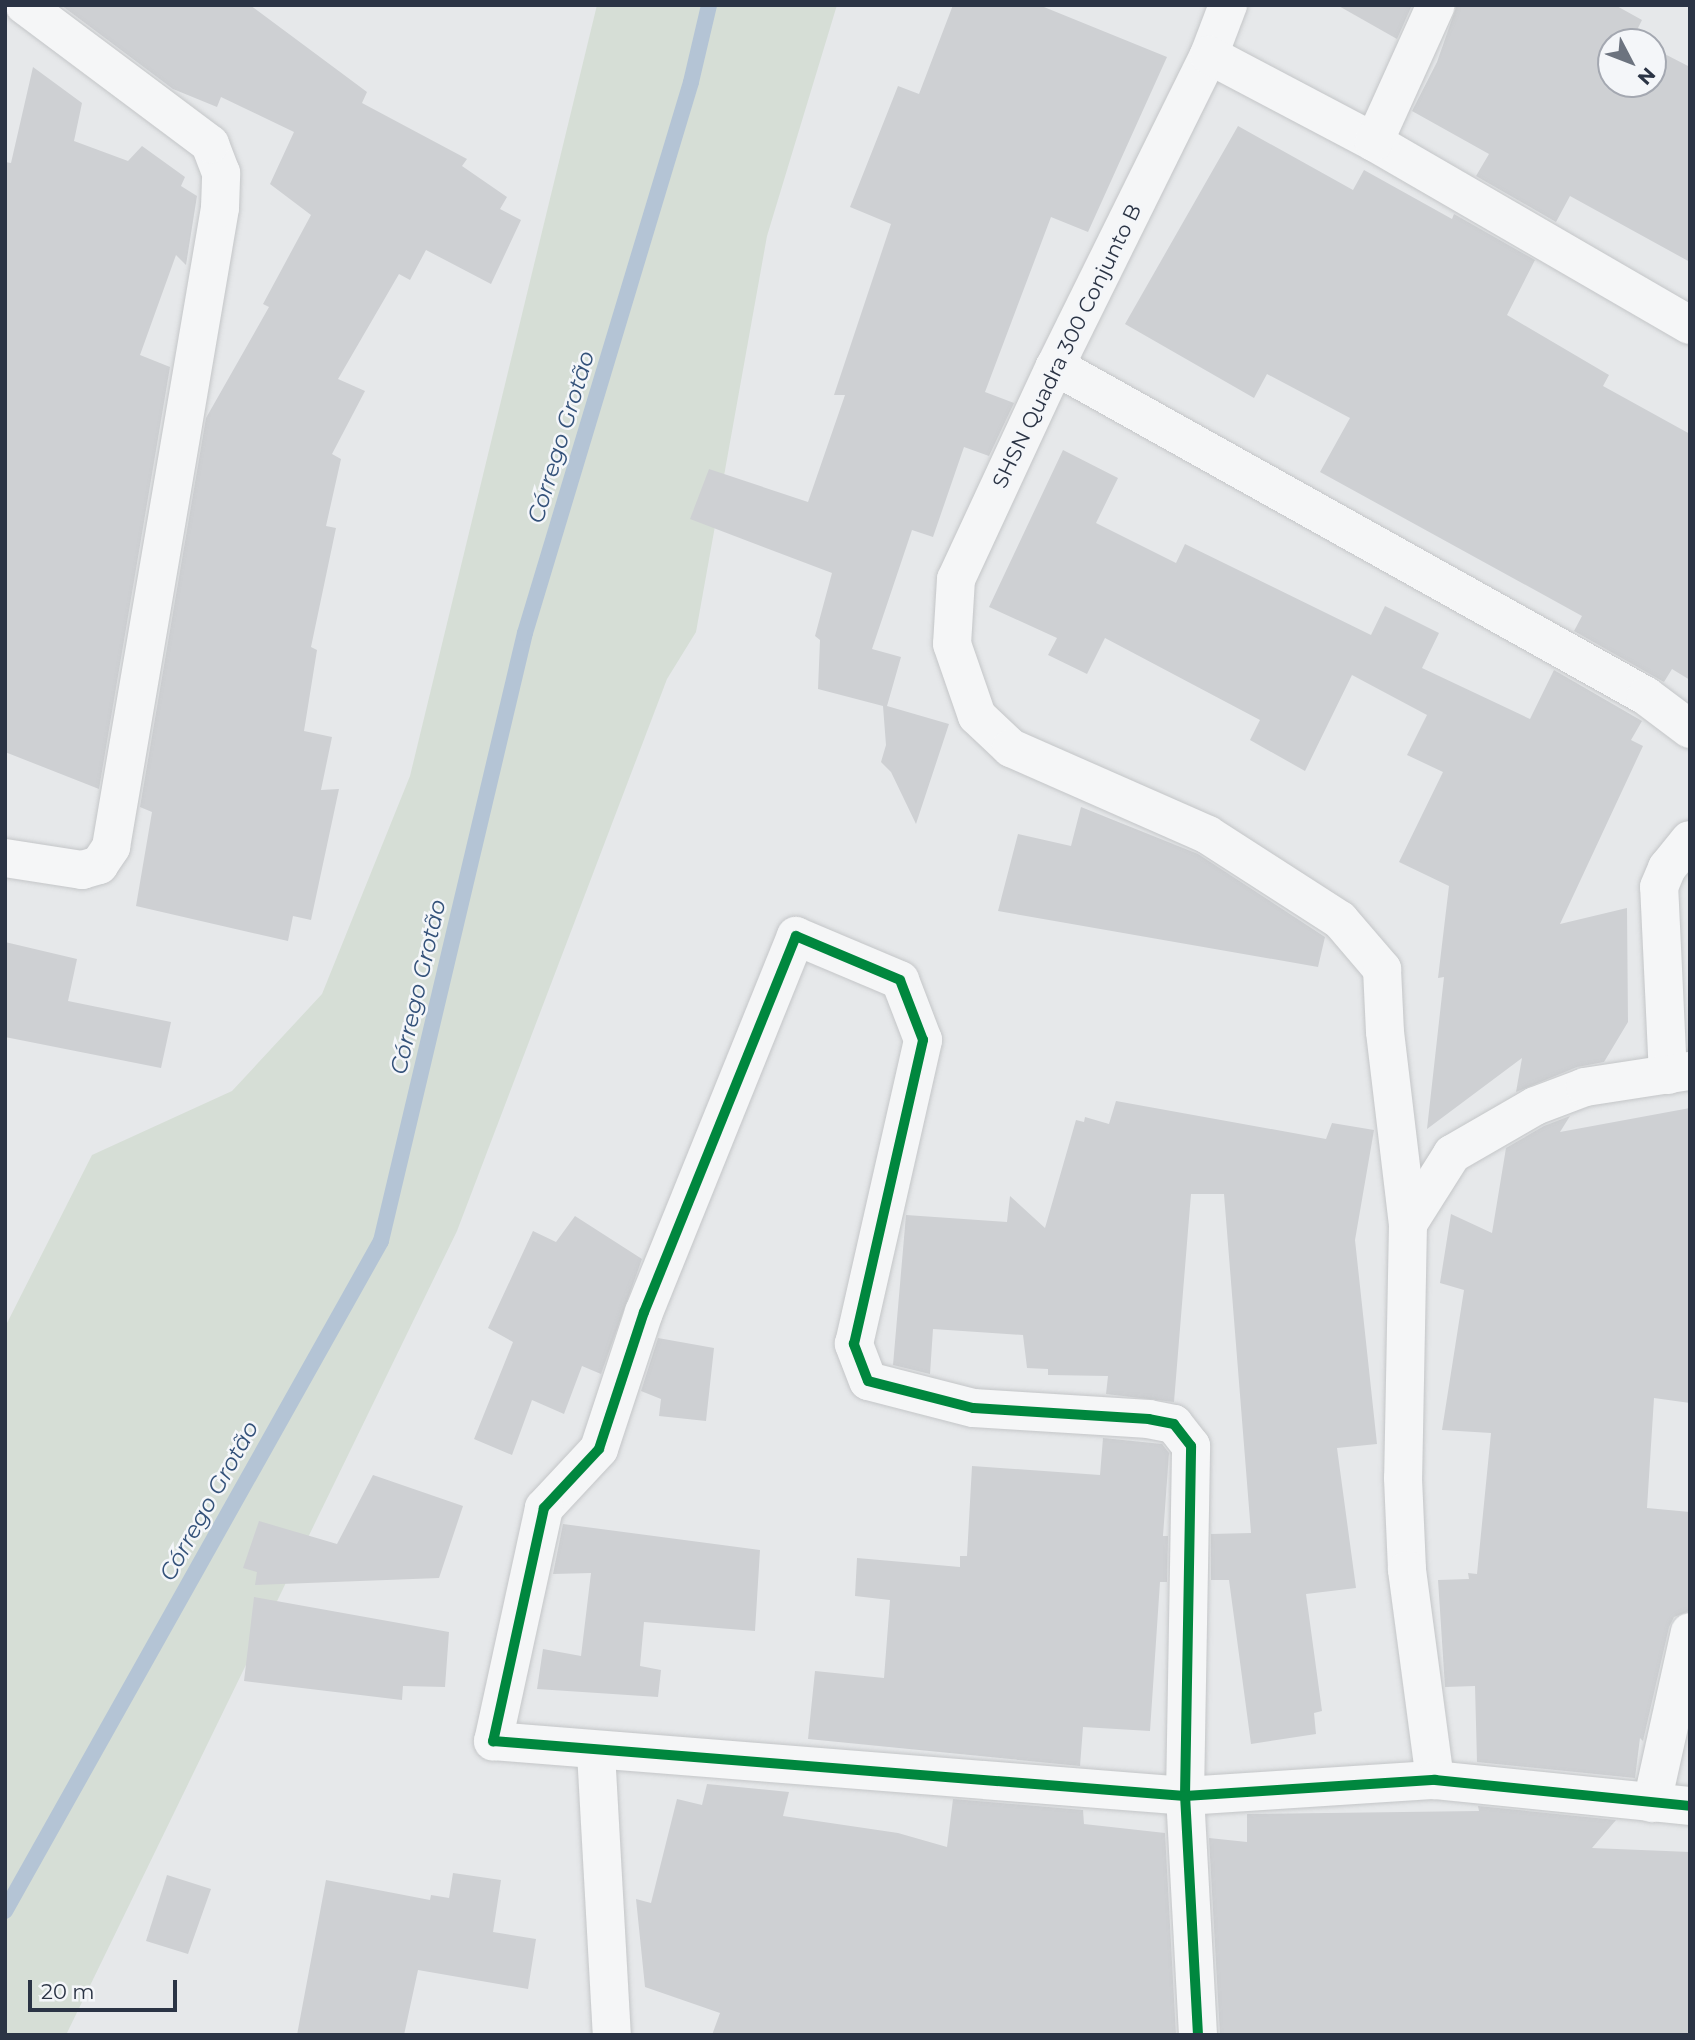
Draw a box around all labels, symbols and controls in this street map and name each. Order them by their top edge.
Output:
north arrow [1597,28,1667,98]
text: N [1633,63,1660,89]
street label: SHSN Quadra 300 Conjunto B [987,200,1147,492]
water label: Córrego Grotão [522,348,600,526]
water label: Córrego Grotão [384,897,452,1077]
water label: Córrego Grotão [154,1416,264,1586]
scale bar [32,1966,180,2010]
text: 20 m [41,1979,95,2004]

